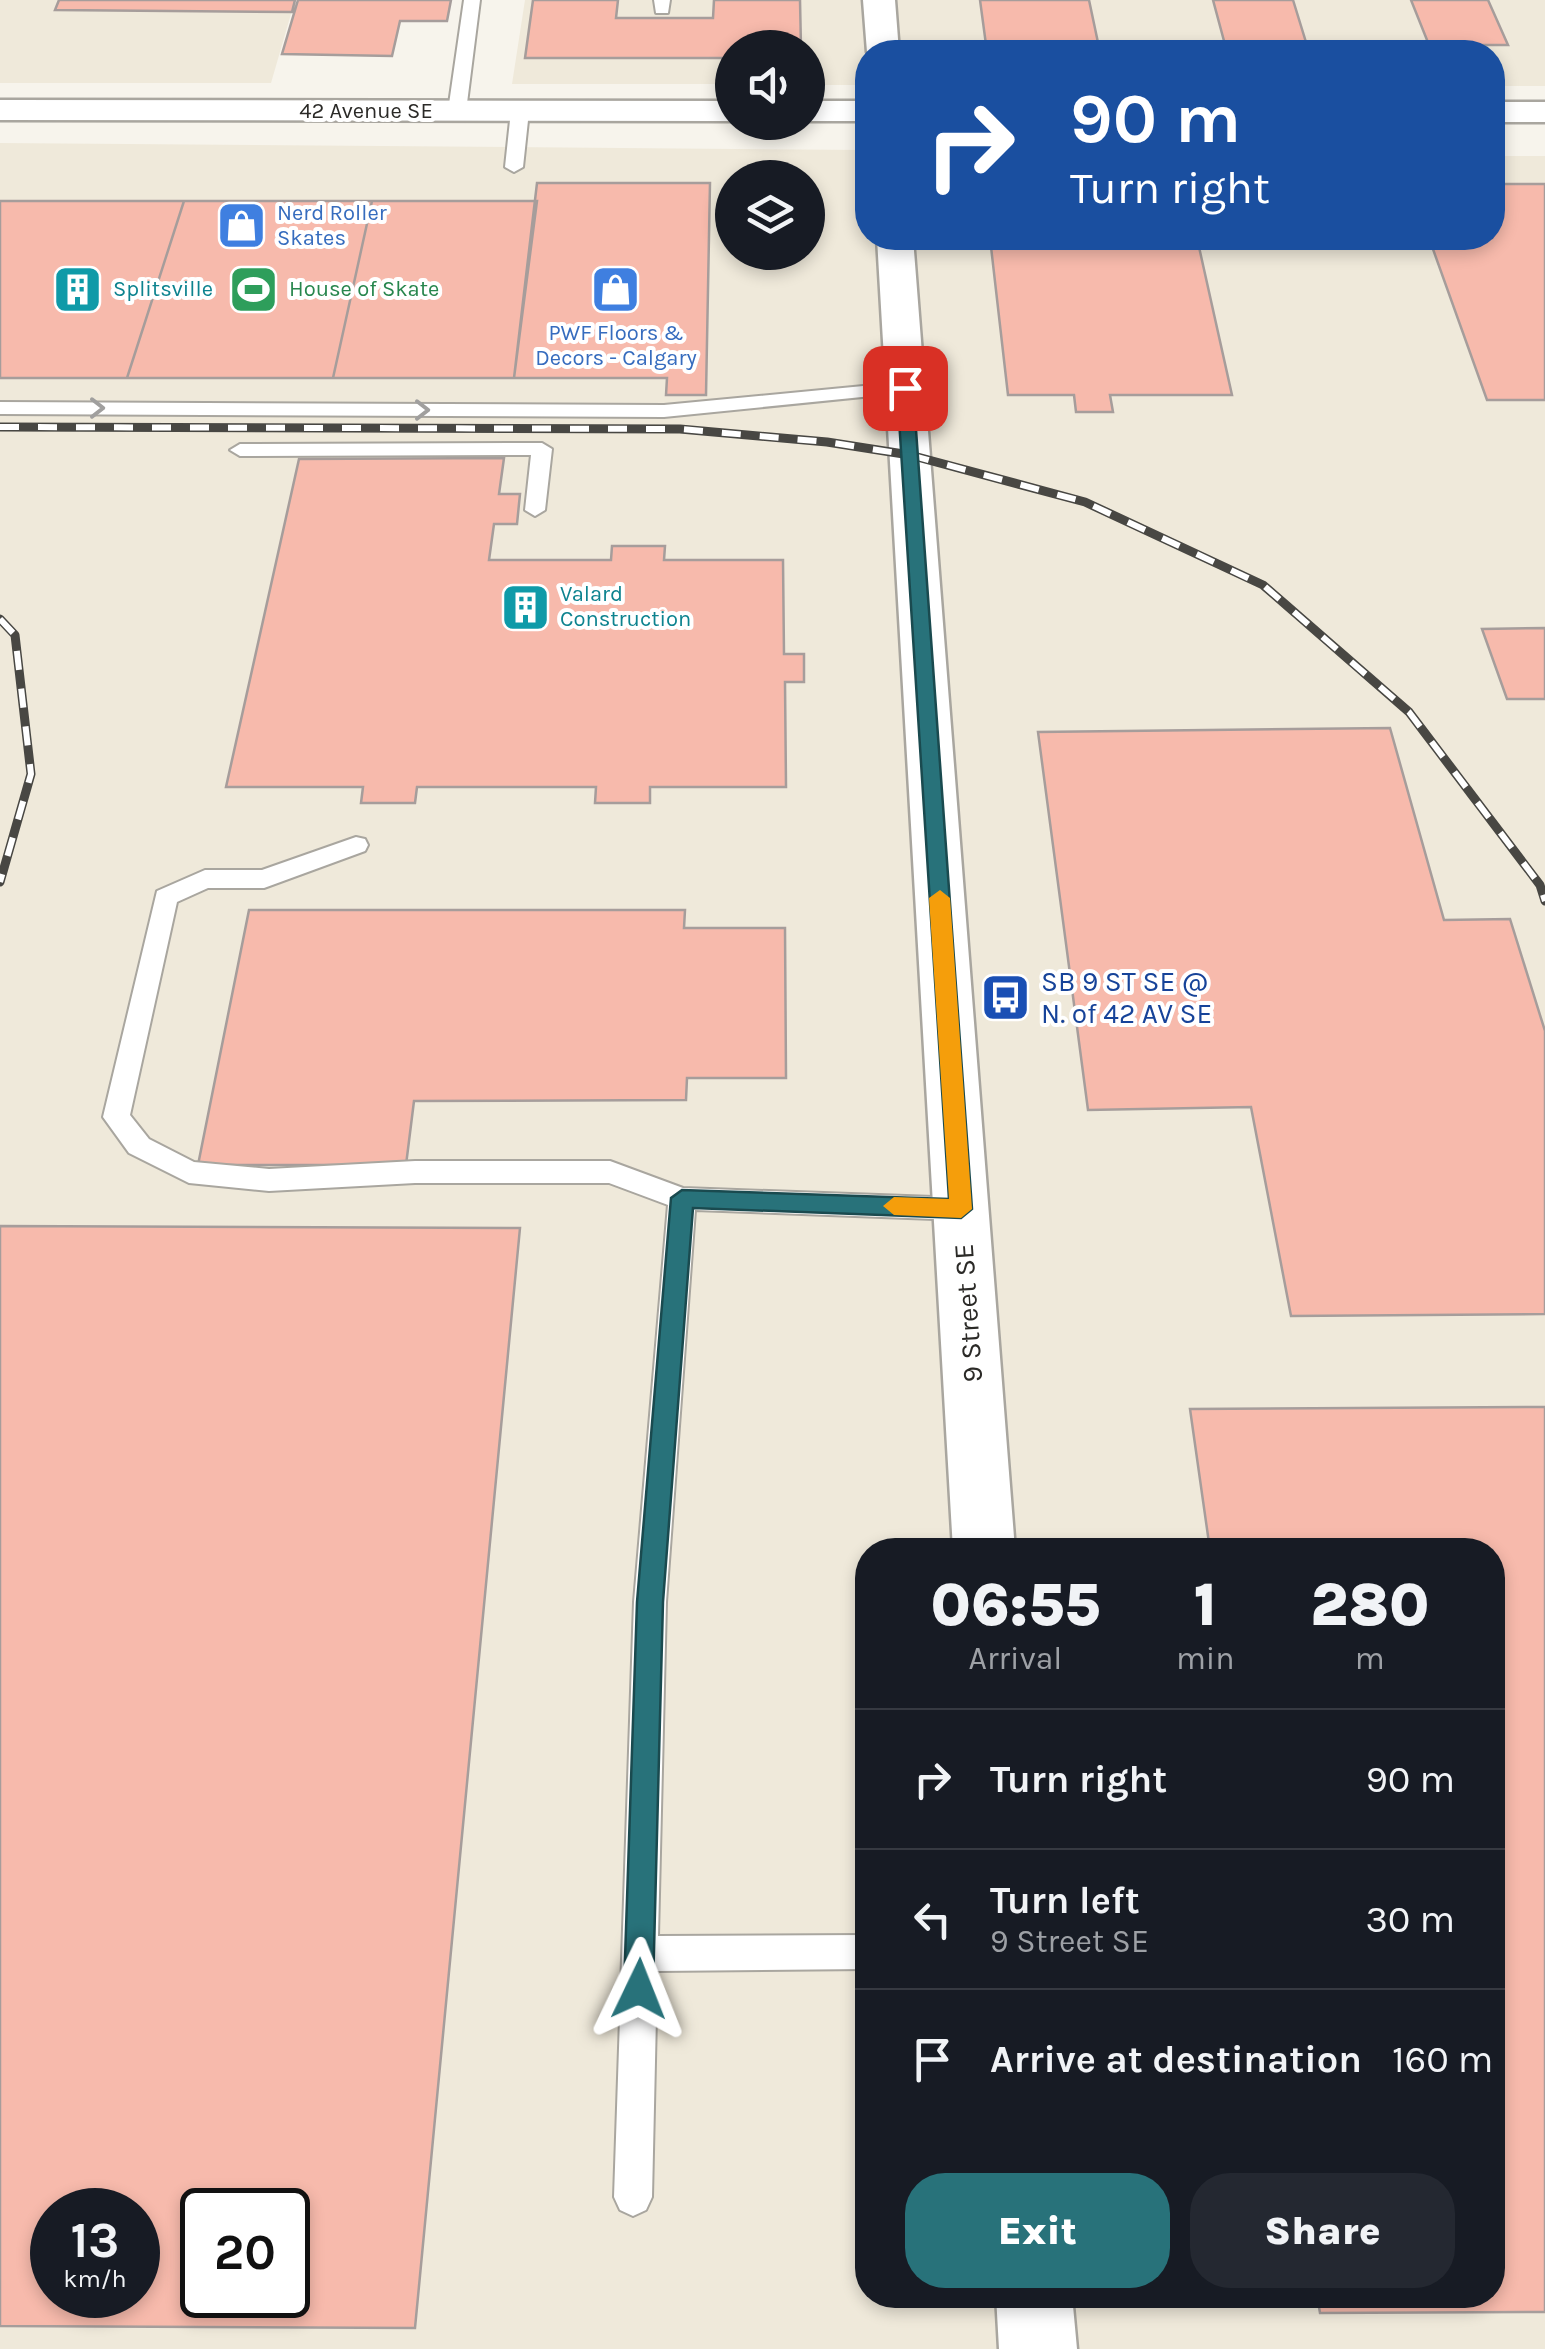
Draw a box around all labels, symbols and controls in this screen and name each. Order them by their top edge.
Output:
map controls [715,30,825,270]
button: sound [715,30,825,140]
text: 90 m [1070,78,1241,160]
icon: right [905,80,1035,210]
street label: 42 Avenue SE [299,98,433,124]
button: layers [715,160,825,270]
text: Turn right [1070,162,1270,214]
shop icon: Nerd Roller Skates [216,200,268,252]
place label: Nerd Roller Skates [277,200,387,251]
building icon: Splitsville [52,263,104,315]
sports icon: House of Skate [228,263,280,315]
shop icon: PWF Floors & Decors - Calgary [590,263,642,315]
place label: Splitsville [113,276,213,302]
place label: House of Skate [289,276,439,302]
place label: PWF Floors & Decors - Calgary [535,320,697,371]
pin [863,346,948,431]
icon: arrive [878,361,933,416]
one-way arrow [90,397,106,419]
one-way arrow [416,399,431,421]
building icon: Valard Construction [499,581,551,633]
place label: Valard Construction [560,581,691,632]
place label: SB 9 ST SE @ N. of 42 AV SE [1041,965,1212,1030]
bus stop icon: SB 9 ST SE @ N. of 42 AV SE [980,971,1032,1023]
street label: 9 Street SE [947,1242,989,1384]
text: 06:55 [931,1570,1100,1640]
text: 1 [1194,1570,1217,1640]
text: 280 [1310,1570,1429,1640]
text: Arrival [969,1640,1062,1677]
text: min [1176,1640,1235,1677]
text: m [1355,1640,1385,1677]
icon: right [905,1752,960,1807]
text: Turn right [990,1757,1167,1802]
text: 90 m [1366,1757,1455,1802]
text: Turn left [990,1878,1140,1923]
icon: left [905,1892,960,1947]
text: 30 m [1365,1897,1455,1942]
text: 9 Street SE [990,1923,1149,1960]
position arrow [587,1937,691,2041]
icon: arrive [905,2032,960,2087]
text: Arrive at destination [990,2037,1362,2082]
text: 160 m [1392,2037,1493,2082]
button: Exit [905,2173,1170,2288]
button: Share [1190,2173,1455,2288]
speed limit sign: 20 [180,2188,310,2318]
text: 13 [71,2211,119,2270]
text: km/h [63,2264,127,2293]

